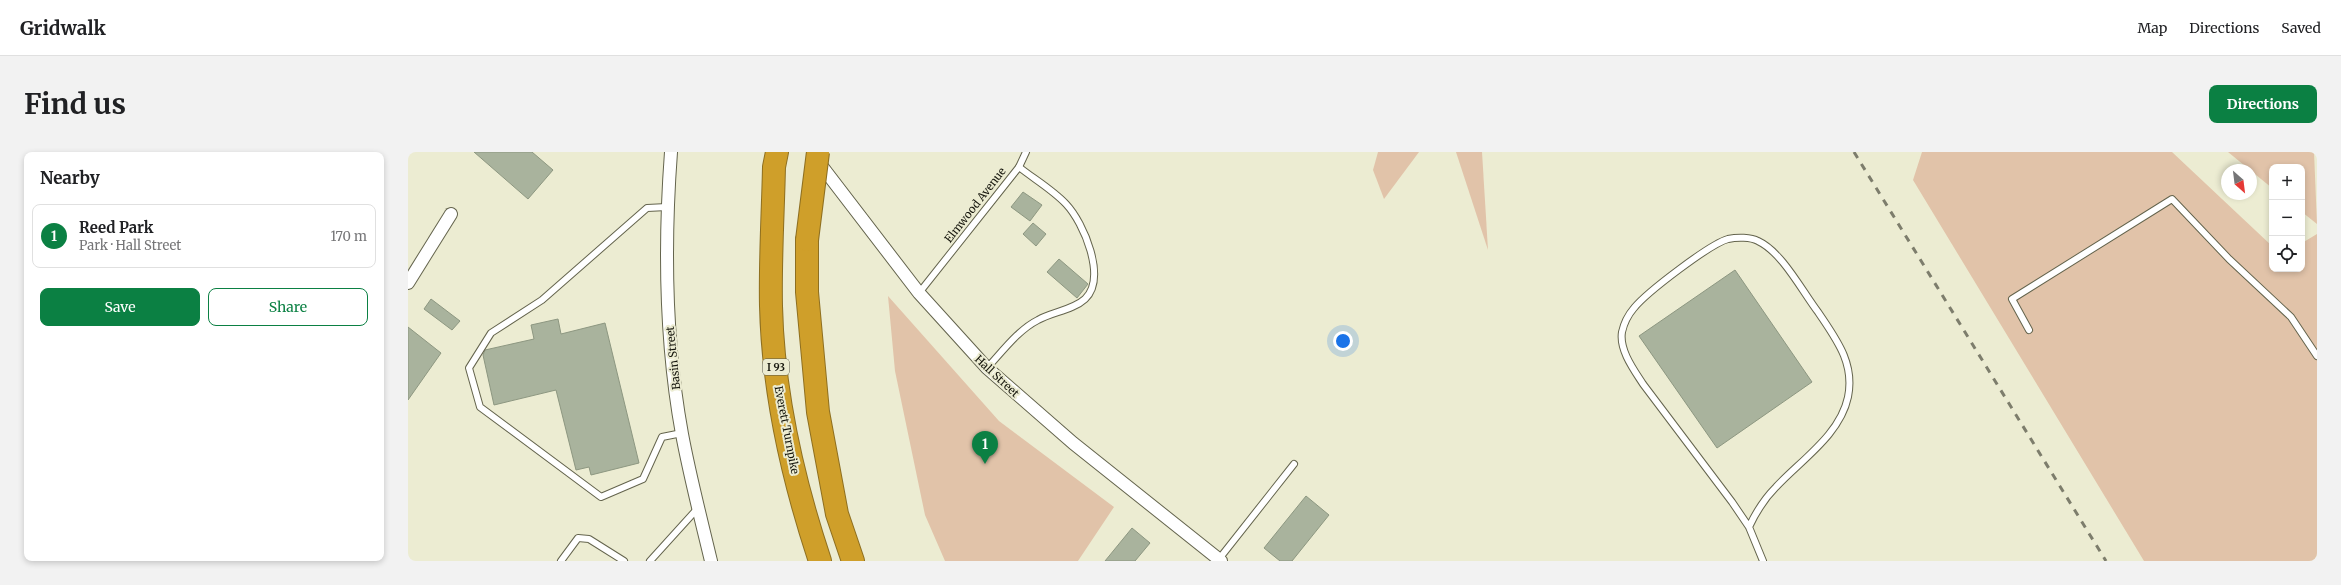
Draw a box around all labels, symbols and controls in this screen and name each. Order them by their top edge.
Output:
text: Gridwalk [20,16,106,40]
text: Map [2137,19,2167,37]
text: Directions [2189,19,2259,37]
text: Saved [2281,19,2321,37]
button: Directions [2209,85,2317,123]
text: Find us [24,86,126,122]
street label: Elmwood Avenue [941,164,1009,245]
north arrow [2221,164,2257,200]
map controls [2269,164,2305,272]
button: + [2269,164,2305,200]
text: Nearby [40,167,100,189]
button: − [2269,200,2305,236]
text: Reed Park [79,218,154,237]
text: 1 [51,228,57,245]
text: 170 m [330,228,367,245]
button: locate [2269,236,2305,272]
text: Park · Hall Street [79,237,181,254]
button: Save [40,288,200,326]
button: Share [208,288,368,326]
street label: Basin Street [663,325,683,390]
your location [1333,331,1353,351]
street label: Hall Street [972,352,1023,401]
road number: I 93 [763,359,789,375]
street label: Everett Turnpike [772,385,802,476]
pin: 1 [972,431,998,464]

